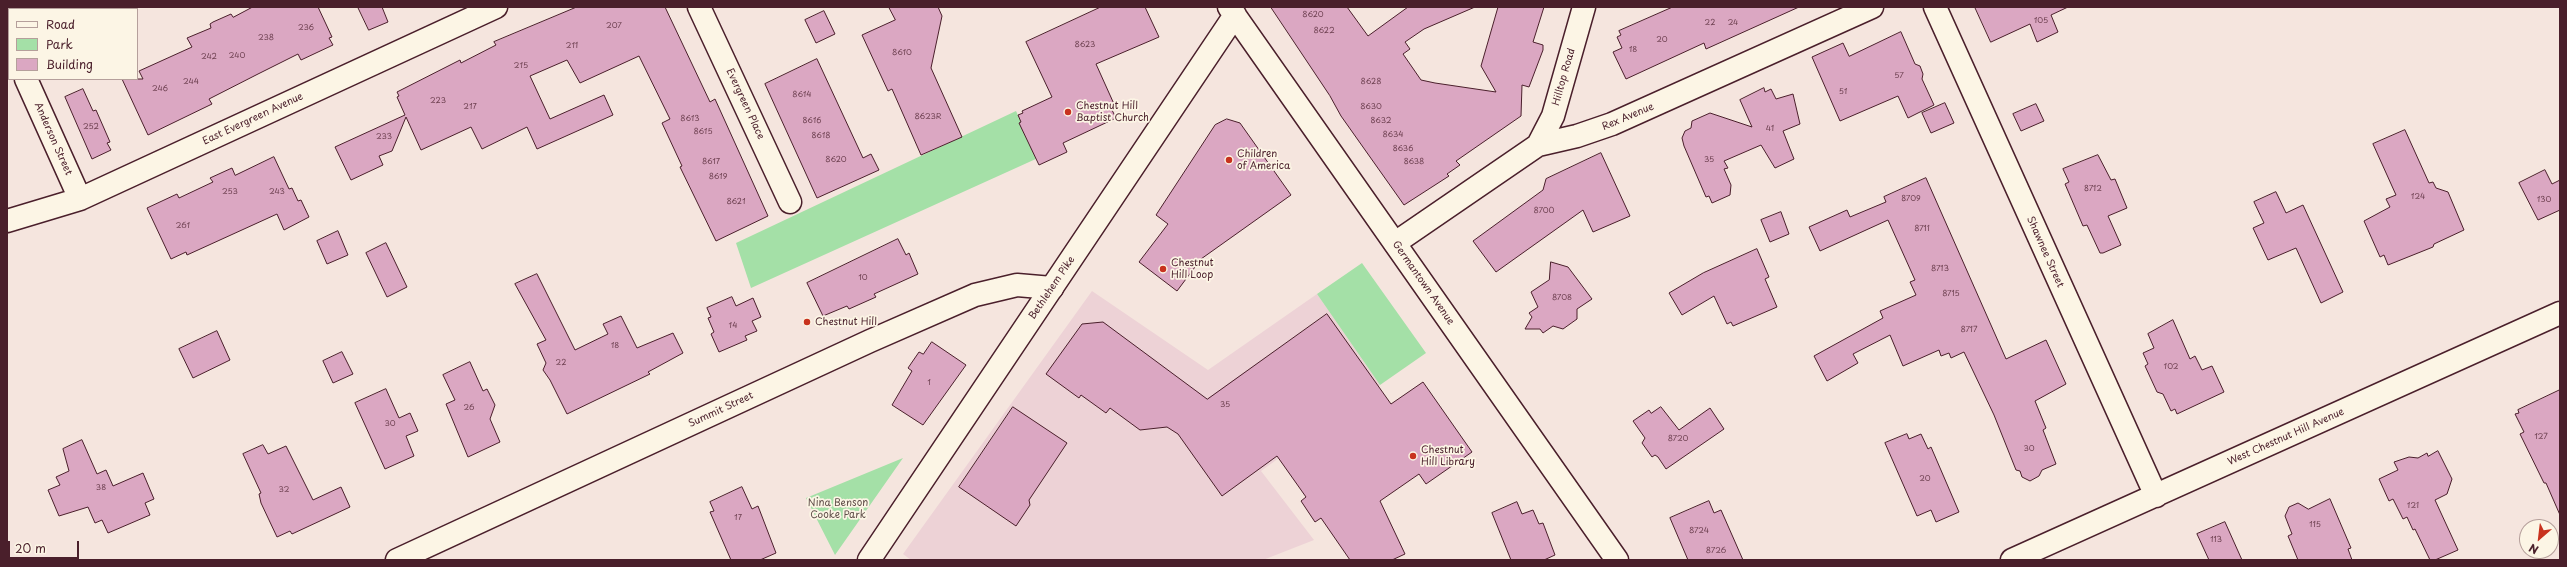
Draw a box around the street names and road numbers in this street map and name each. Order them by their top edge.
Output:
street label: Hilltop Road [1550,47,1578,107]
street label: Evergreen Place [723,67,767,141]
street label: East Evergreen Avenue [201,90,305,148]
street label: Anderson Street [32,101,74,177]
street label: Rex Avenue [1600,101,1656,133]
street label: Shawnee Street [2024,214,2066,290]
street label: Germantown Avenue [1389,239,1457,327]
street label: Bethlehem Pike [1026,254,1078,322]
street label: Summit Street [687,390,755,430]
street label: West Chestnut Hill Avenue [2226,406,2346,468]

